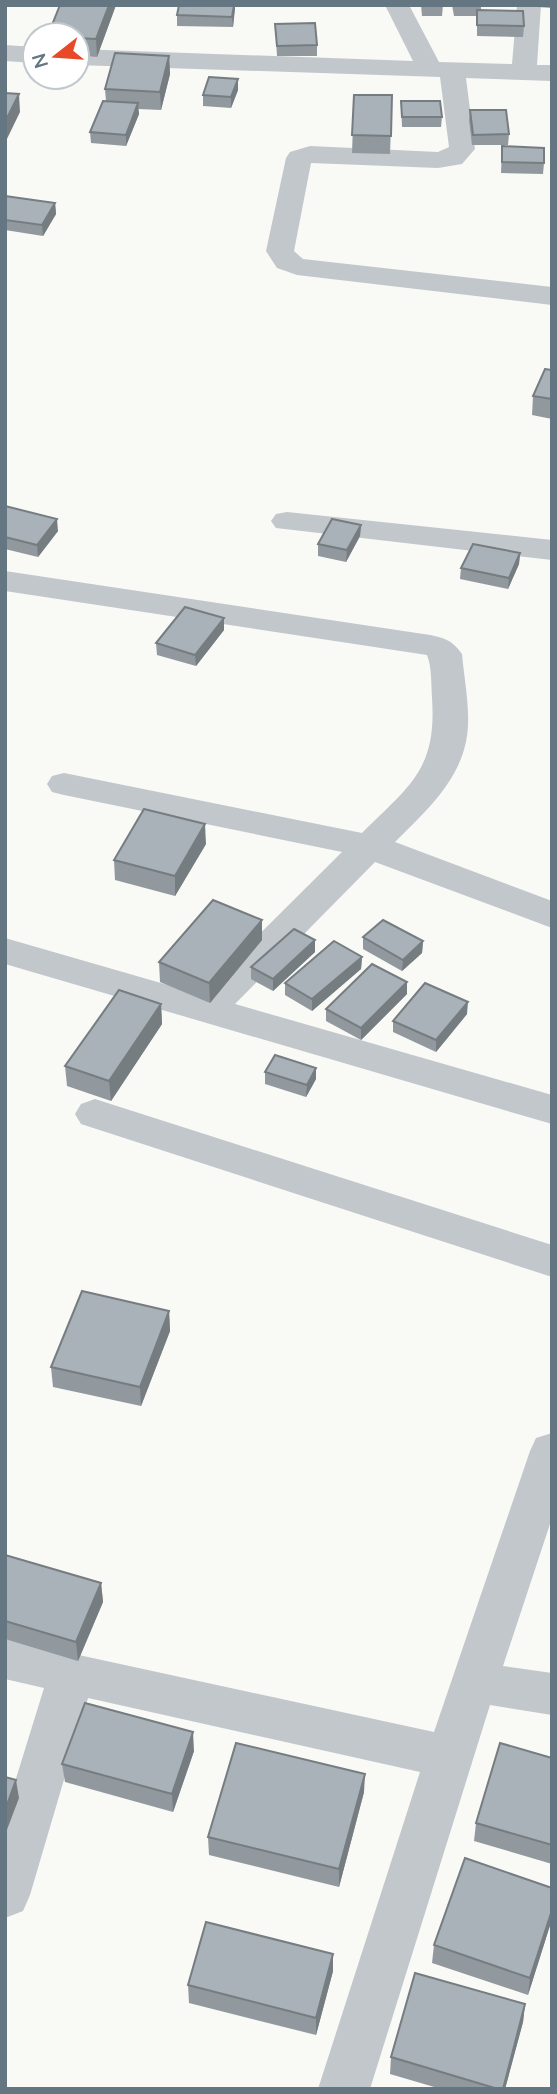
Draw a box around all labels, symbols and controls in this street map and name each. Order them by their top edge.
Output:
north arrow [21,21,91,91]
text: N [26,51,53,71]

